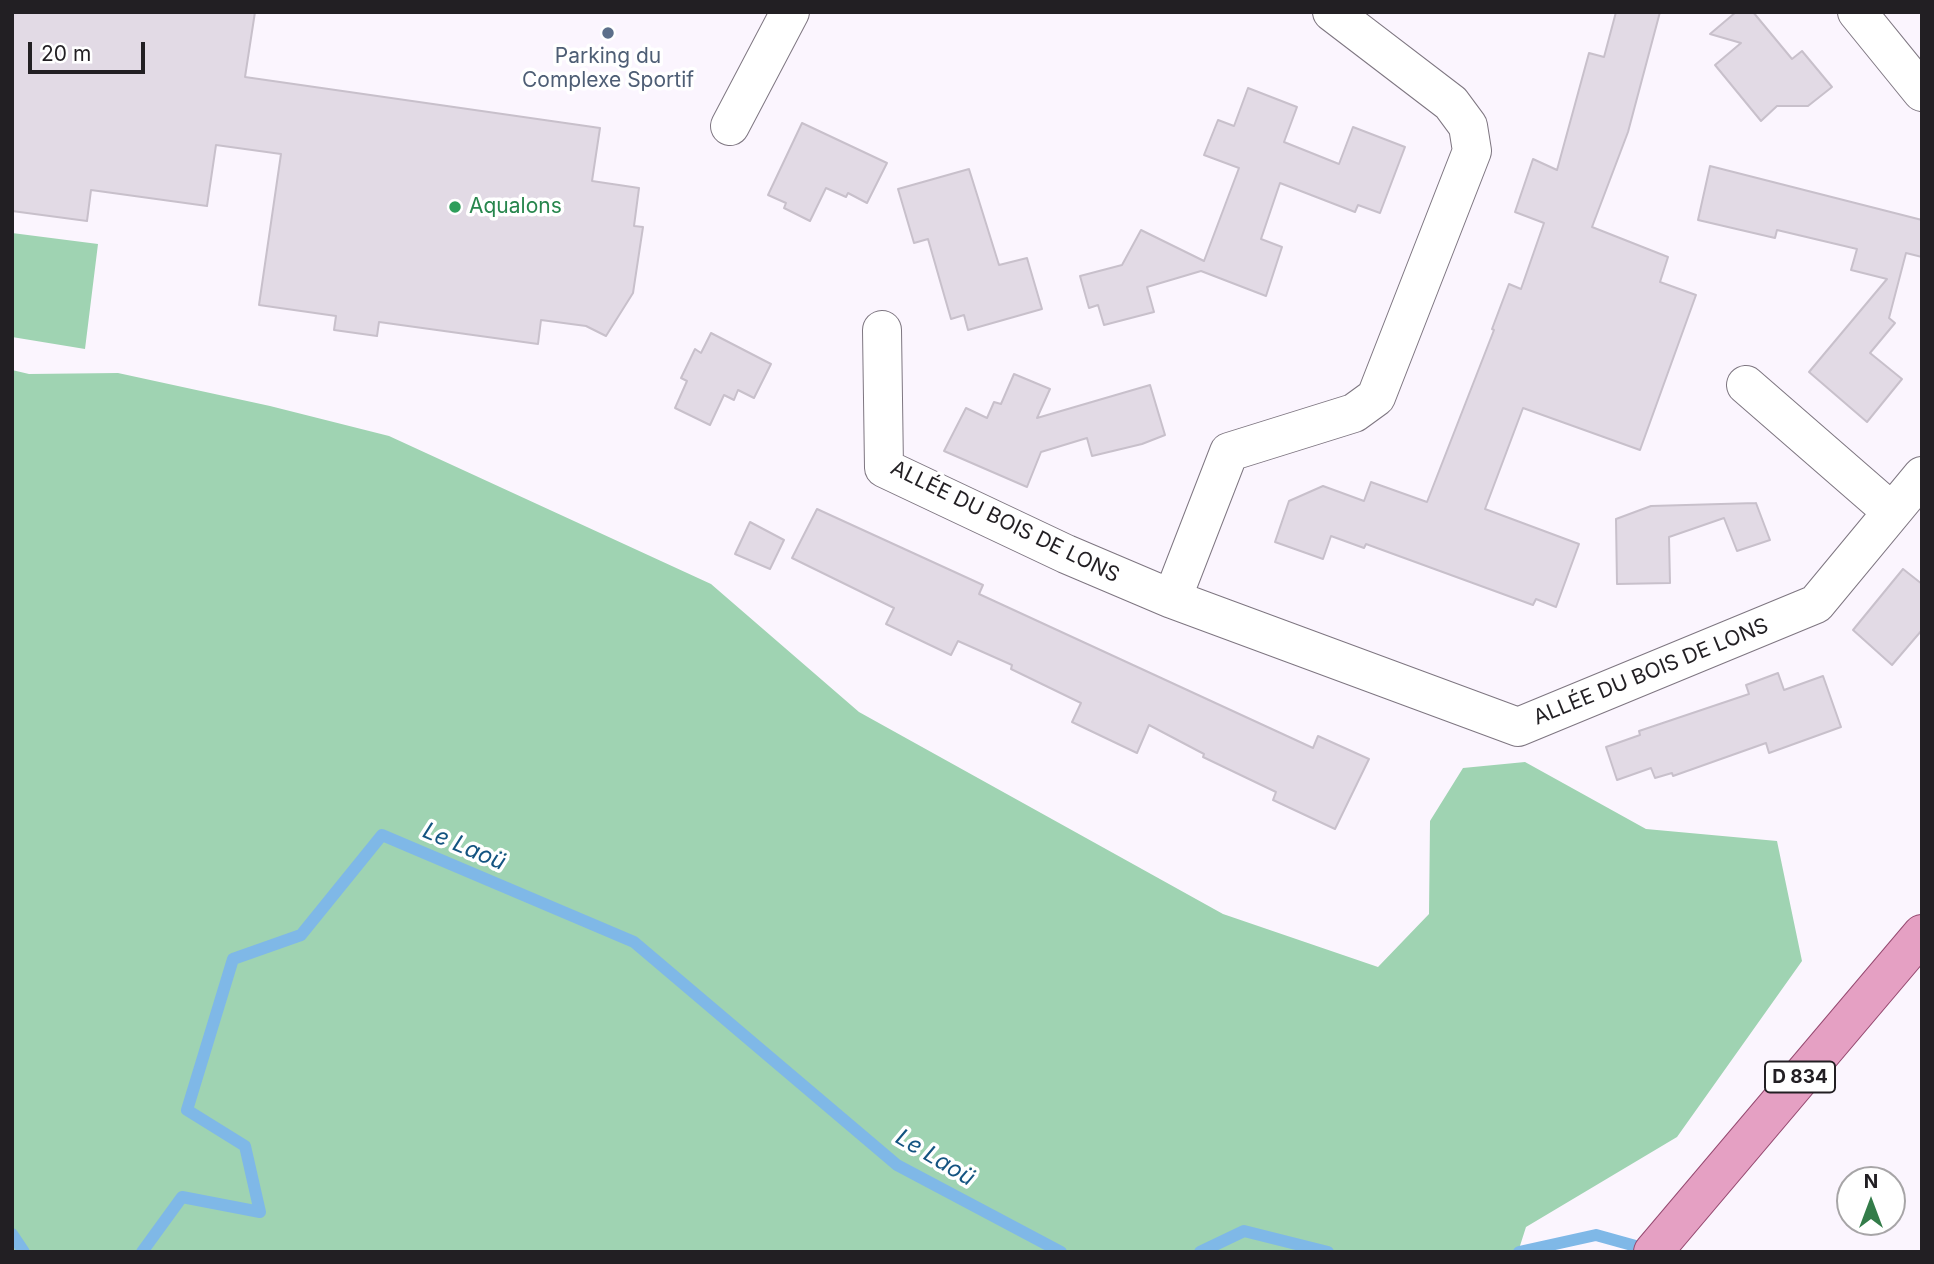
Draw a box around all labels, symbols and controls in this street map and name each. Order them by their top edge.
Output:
marker: Parking du Complexe Sportif [600,25,616,41]
scale bar [32,28,149,72]
text: 20 m [41,41,91,66]
place label: Parking du Complexe Sportif [522,44,694,94]
place label: Aqualons [469,194,562,220]
marker: Aqualons [447,199,463,215]
street label: ALLÉE DU BOIS DE LONS [887,456,1123,588]
street label: ALLÉE DU BOIS DE LONS [1530,613,1772,731]
water label: Le Laoü [418,817,510,877]
road number: D 834 [1765,1062,1835,1092]
water label: Le Laoü [890,1124,980,1192]
north arrow [1836,1166,1906,1236]
text: N [1864,1170,1878,1193]

